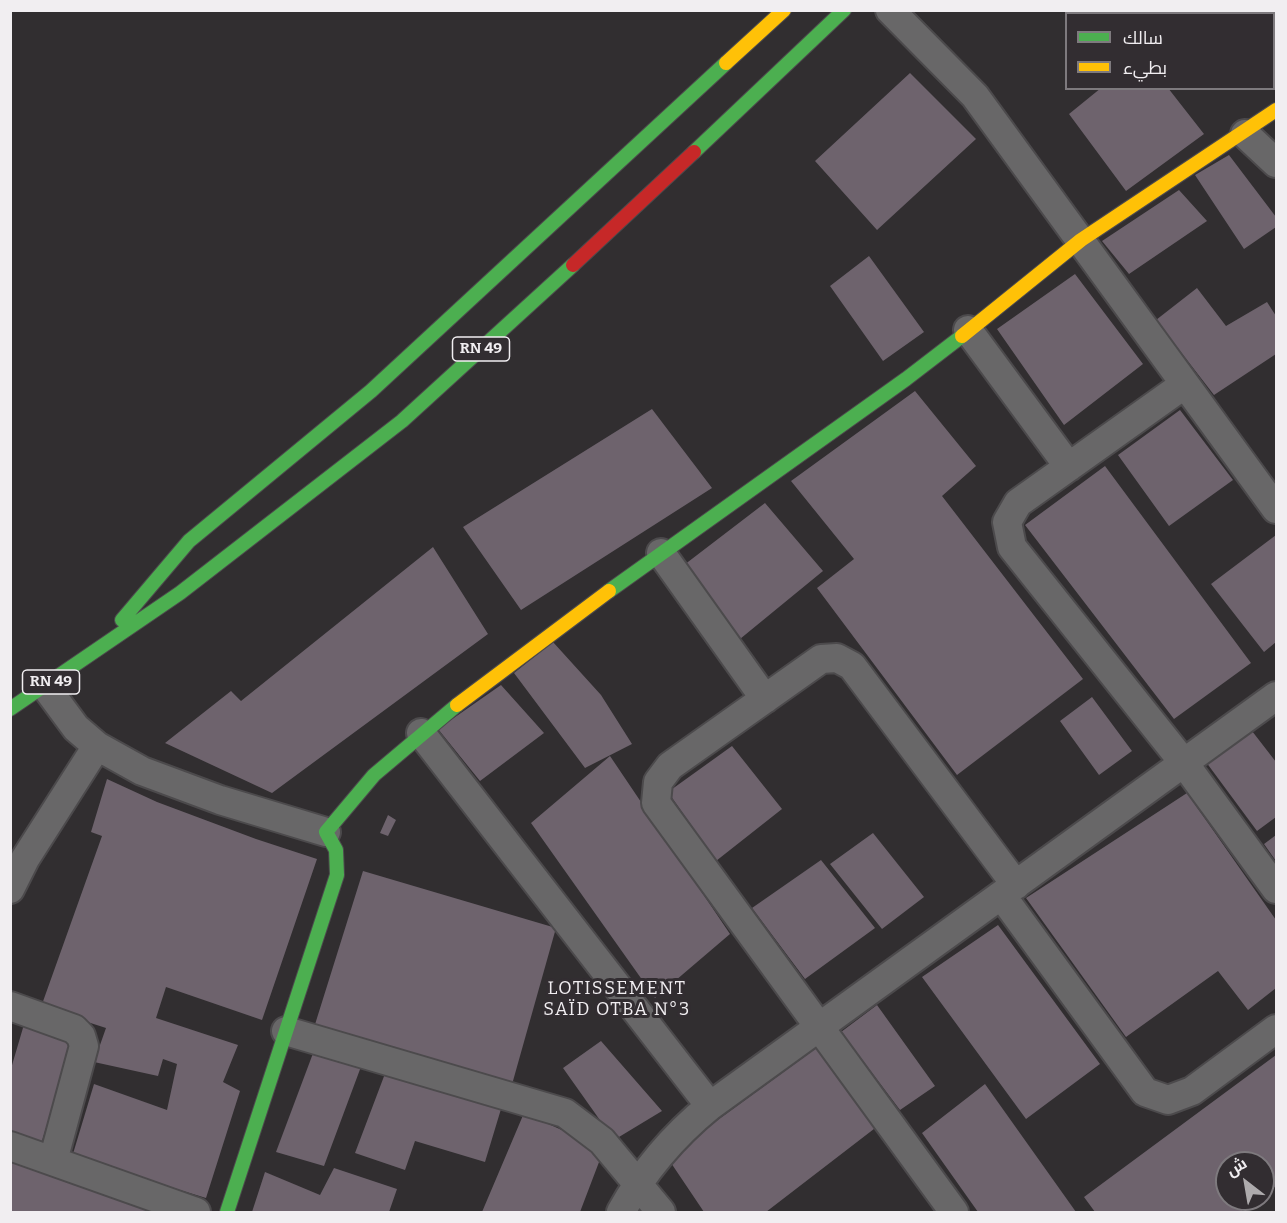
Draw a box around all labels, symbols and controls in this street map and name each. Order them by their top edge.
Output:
legend [1065,12,1275,90]
text: سالك [1123,27,1163,49]
text: بطيء [1123,57,1167,79]
road number: RN 49 [452,337,510,361]
road number: RN 49 [22,670,80,694]
district label: LOTISSEMENT SAÏD OTBA N°3 [543,978,691,1020]
north arrow [1215,1151,1275,1211]
text: ش [1223,1153,1250,1180]

